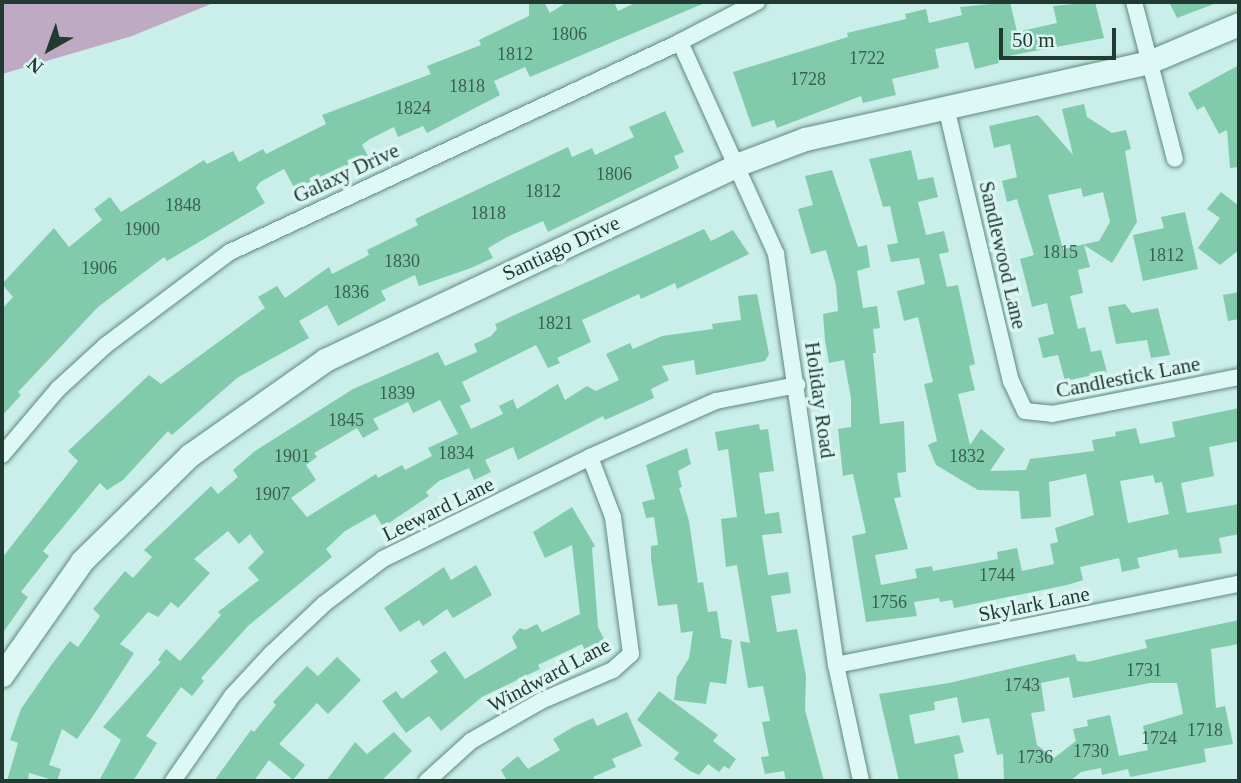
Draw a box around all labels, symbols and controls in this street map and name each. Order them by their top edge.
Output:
north arrow [14,14,84,84]
scale bar [1003,14,1120,58]
house number: 1806 [551,23,587,45]
text: 50 m [1012,28,1055,52]
house number: 1812 [497,43,533,65]
house number: 1722 [849,47,885,69]
text: N [23,53,47,78]
house number: 1728 [790,68,826,90]
house number: 1818 [449,75,485,97]
house number: 1824 [395,97,431,119]
street label: Galaxy Drive [289,138,403,208]
house number: 1806 [596,163,632,185]
street label: Sandlewood Lane [974,179,1032,331]
house number: 1812 [525,180,561,202]
house number: 1848 [165,194,201,216]
house number: 1818 [470,202,506,224]
street label: Santiago Drive [498,210,624,286]
house number: 1900 [124,218,160,240]
house number: 1815 [1042,241,1078,263]
house number: 1812 [1148,244,1184,266]
house number: 1830 [384,250,420,272]
house number: 1906 [81,257,117,279]
house number: 1836 [333,281,369,303]
house number: 1821 [537,312,573,334]
street label: Holiday Road [799,340,841,460]
street label: Candlestick Lane [1054,351,1202,403]
house number: 1839 [379,382,415,404]
house number: 1845 [328,409,364,431]
house number: 1834 [438,442,474,464]
house number: 1901 [274,445,310,467]
house number: 1832 [949,445,985,467]
street label: Leeward Lane [378,471,498,547]
house number: 1907 [254,483,290,505]
house number: 1744 [979,564,1015,586]
street label: Skylark Lane [976,581,1092,627]
house number: 1756 [871,591,907,613]
street label: Windward Lane [483,632,615,718]
house number: 1731 [1126,659,1162,681]
house number: 1743 [1004,674,1040,696]
house number: 1718 [1187,719,1223,741]
house number: 1724 [1141,727,1177,749]
house number: 1730 [1073,740,1109,762]
house number: 1736 [1017,746,1053,768]

